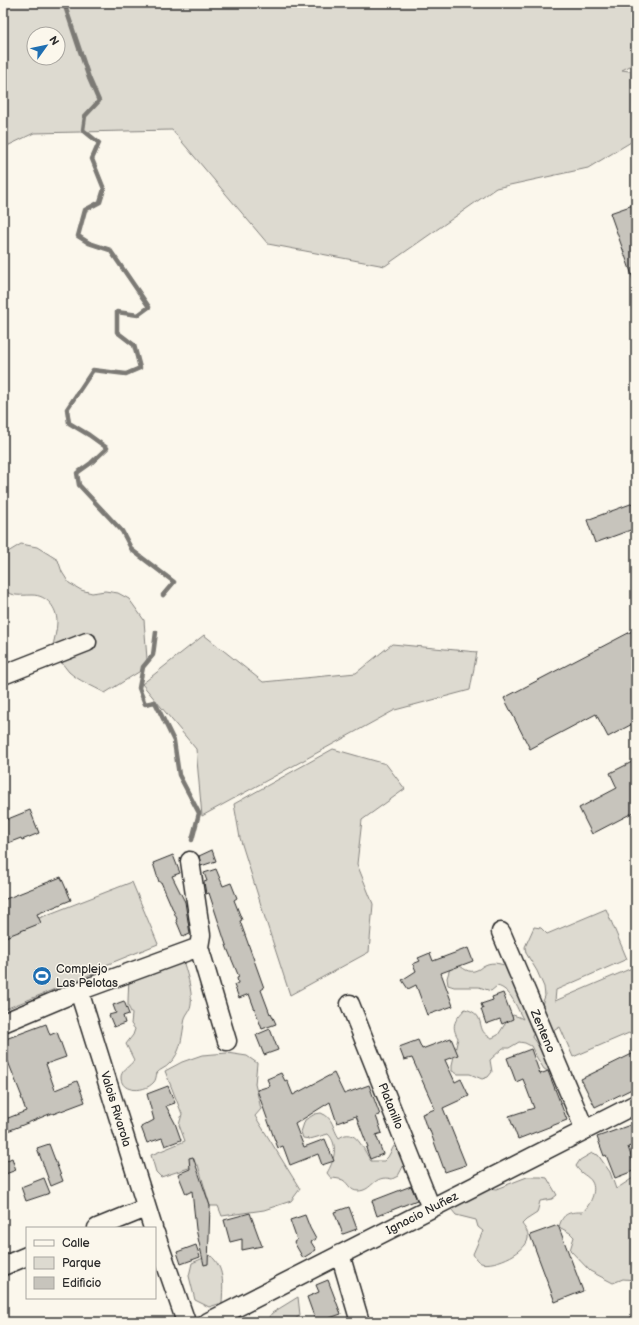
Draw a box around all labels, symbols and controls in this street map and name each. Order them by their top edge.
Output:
north arrow [26,26,66,66]
text: N [46,34,62,48]
place label: Complejo Las Pelotas [56,962,118,991]
sports icon: Complejo Las Pelotas [31,965,53,987]
street label: Zenteno [526,1007,558,1055]
street label: Valois Rivarola [97,1070,134,1149]
street label: Platanillo [374,1081,407,1132]
street label: Ignacio Nuñez [384,1189,461,1238]
legend [26,1227,156,1299]
text: Calle [62,1236,90,1251]
text: Parque [62,1256,101,1271]
text: Edificio [62,1276,102,1291]

